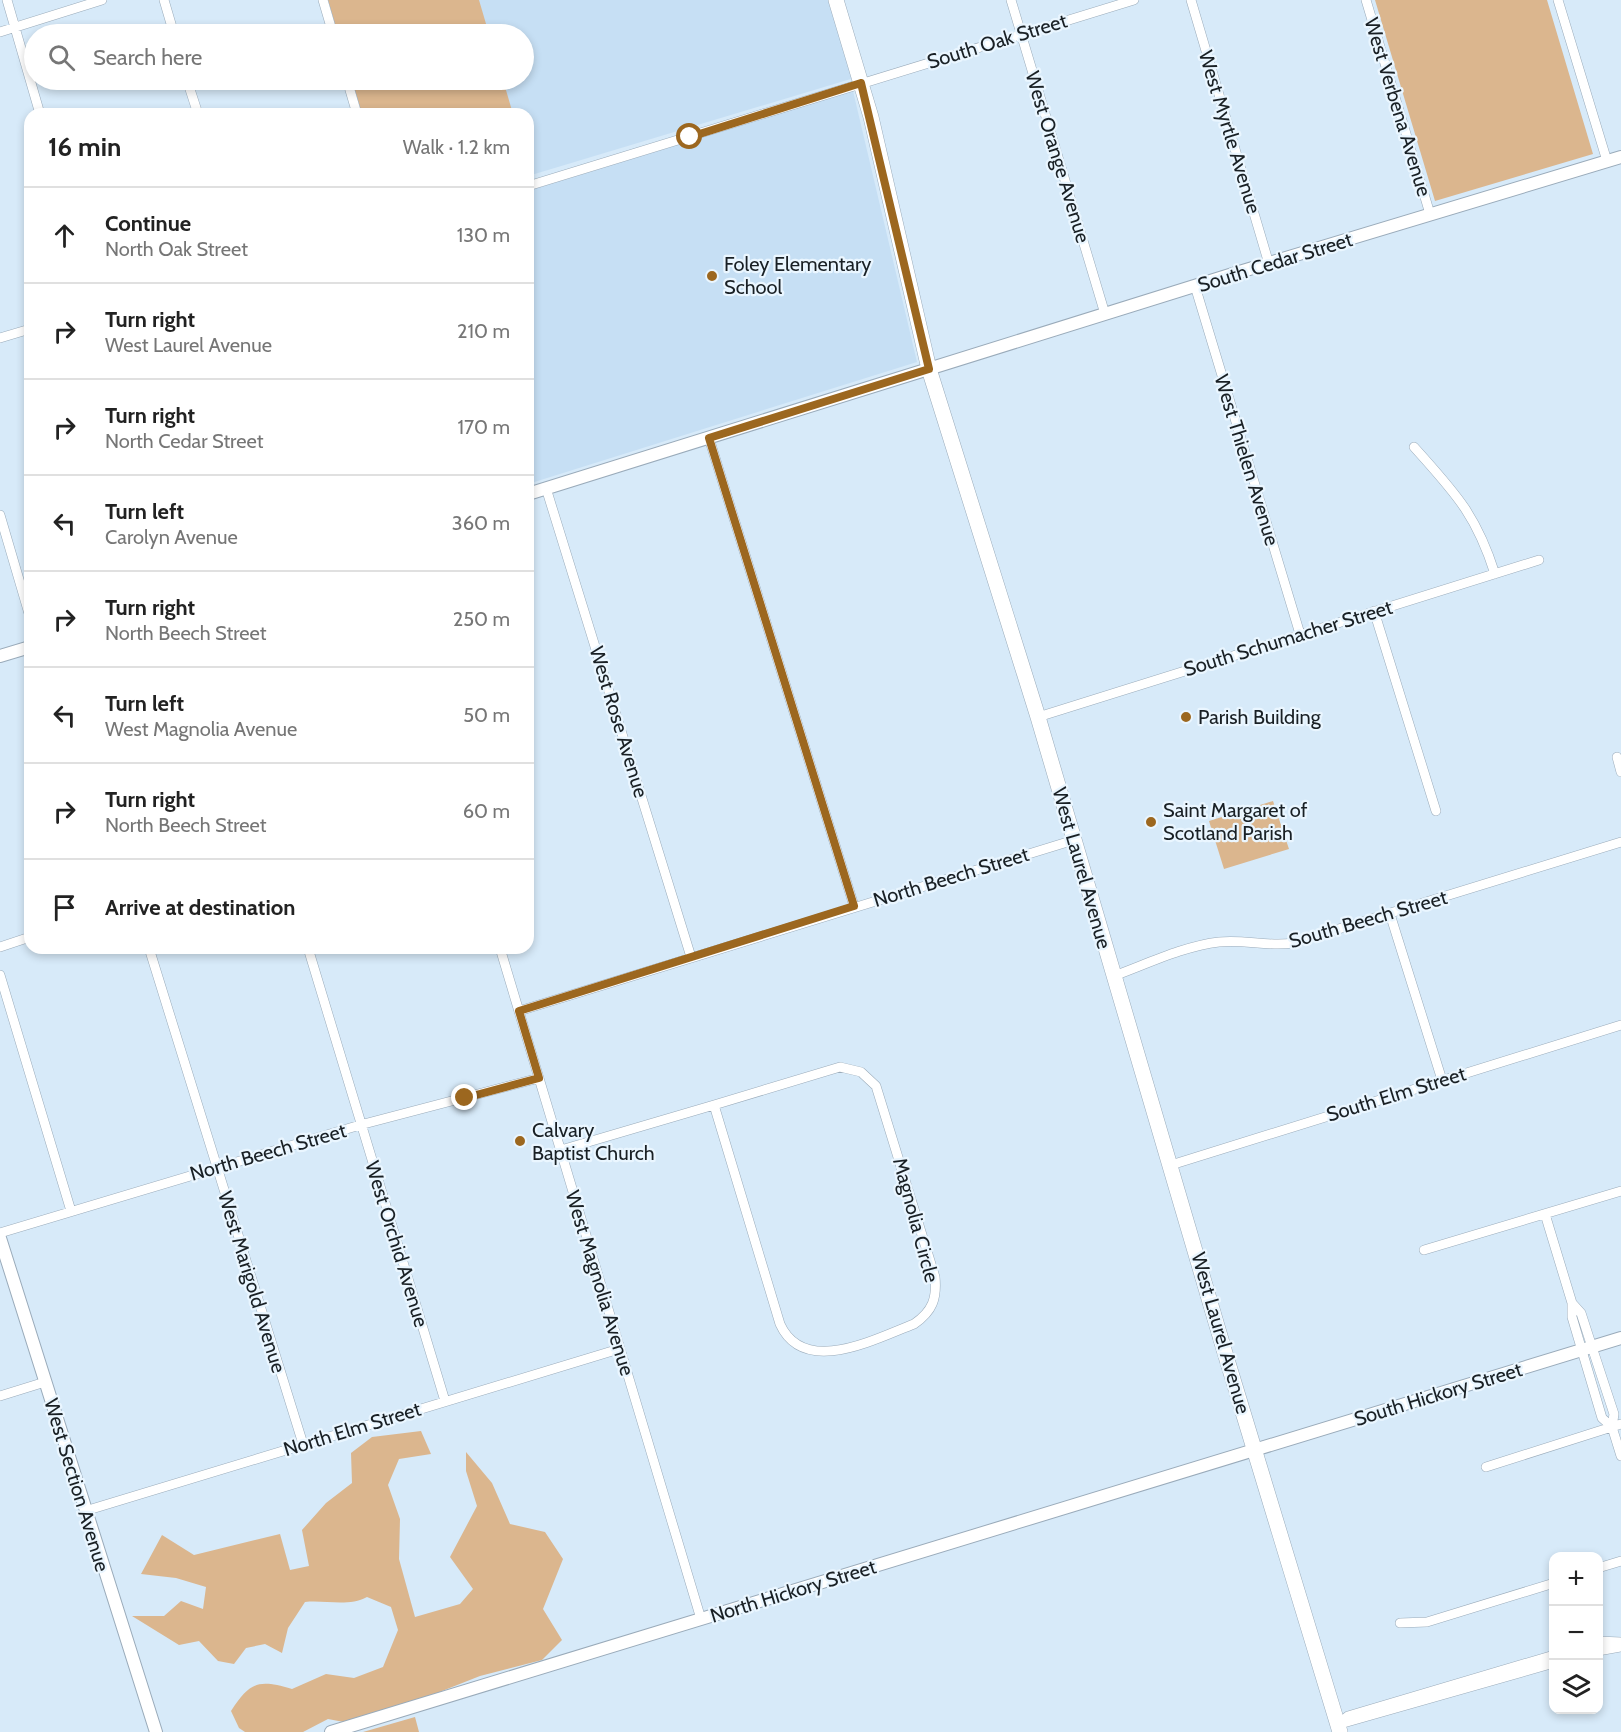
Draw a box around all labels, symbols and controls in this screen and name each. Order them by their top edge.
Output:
street label: South Oak Street [924,8,1070,74]
street label: West Verbena Avenue [1359,15,1437,199]
search box [24,24,534,90]
icon: search [45,41,78,74]
text: Search here [93,44,202,71]
street label: West Myrtle Avenue [1194,47,1266,217]
street label: West Orange Avenue [1020,68,1096,246]
route start [676,123,702,149]
text: 16 min [48,131,121,163]
text: Walk · 1.2 km [403,135,510,159]
text: Continue [105,210,191,237]
icon: ahead [48,219,81,252]
text: 130 m [457,223,510,247]
street label: South Cedar Street [1195,227,1355,297]
text: North Oak Street [105,237,248,261]
place label: Foley Elementary School [724,252,871,299]
marker: Foley Elementary School [705,269,719,283]
text: Turn right [105,306,195,333]
icon: right [48,315,81,348]
text: 210 m [457,319,510,343]
text: West Laurel Avenue [105,333,272,357]
street label: West Thielen Avenue [1210,372,1284,548]
text: Turn right [105,402,195,429]
icon: right [48,411,81,444]
text: 170 m [458,415,510,439]
text: North Cedar Street [105,429,263,453]
text: Turn left [105,498,184,525]
icon: left [48,507,81,540]
text: 360 m [452,511,510,535]
text: Carolyn Avenue [105,525,238,549]
text: Turn right [105,594,195,621]
street label: South Schumacher Street [1181,595,1395,681]
icon: right [48,603,81,636]
text: 250 m [453,607,510,631]
text: North Beech Street [105,621,266,645]
street label: West Rose Avenue [585,643,653,801]
text: Turn left [105,690,184,717]
icon: left [48,699,81,732]
text: 50 m [463,703,510,727]
place label: Parish Building [1198,705,1322,729]
marker: Parish Building [1179,710,1193,724]
text: West Magnolia Avenue [105,717,297,741]
street label: West Laurel Avenue [1047,784,1117,952]
text: Turn right [105,786,195,813]
icon: right [48,795,81,828]
place label: Saint Margaret of Scotland Parish [1163,798,1308,845]
text: 60 m [463,799,510,823]
text: North Beech Street [105,813,266,837]
marker: Saint Margaret of Scotland Parish [1144,815,1158,829]
street label: North Beech Street [870,842,1032,912]
street label: South Beech Street [1286,885,1450,953]
icon: arrive [48,891,81,924]
text: Arrive at destination [105,894,295,921]
street label: South Elm Street [1323,1061,1469,1127]
route end [451,1084,477,1110]
street label: North Beech Street [187,1118,349,1186]
place label: Calvary Baptist Church [532,1118,655,1165]
marker: Calvary Baptist Church [513,1134,527,1148]
street label: Magnolia Circle [888,1155,944,1285]
street label: West Orchid Avenue [360,1158,434,1330]
street label: West Marigold Avenue [213,1188,291,1376]
street label: West Magnolia Avenue [560,1188,640,1378]
street label: West Laurel Avenue [1186,1249,1256,1417]
street label: South Hickory Street [1351,1357,1525,1431]
street label: West Section Avenue [39,1395,115,1575]
street label: North Elm Street [280,1397,424,1461]
map controls [1549,1552,1603,1714]
button: + [1549,1552,1603,1606]
street label: North Hickory Street [707,1554,879,1628]
button: − [1549,1606,1603,1660]
button: layers [1549,1660,1603,1714]

